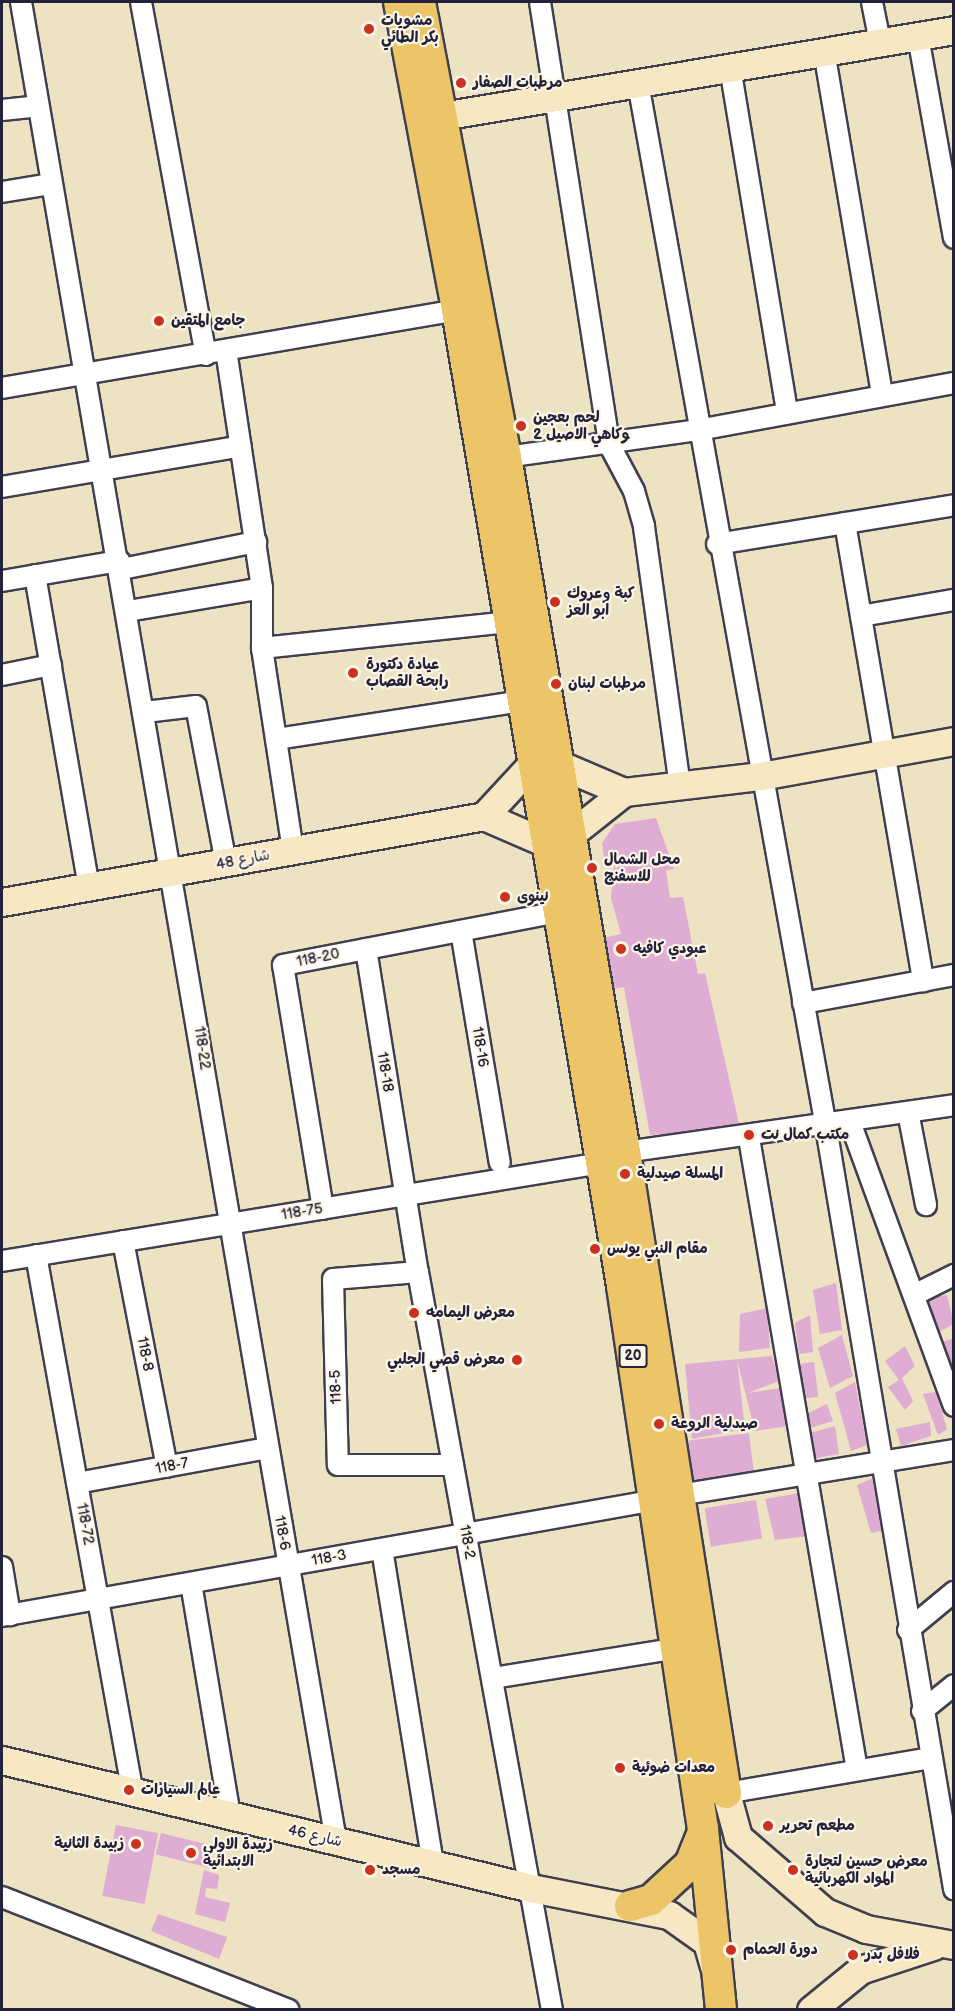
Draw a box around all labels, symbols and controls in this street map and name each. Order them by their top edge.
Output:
place label: مشويات بكر الطائي [381,11,439,46]
marker: مشويات بكر الطائي [362,22,376,36]
place label: مرطبات الصفار [473,74,563,92]
marker: مرطبات الصفار [454,76,468,90]
place label: جامع المتقين [171,312,245,330]
marker: جامع المتقين [152,314,166,328]
place label: لحم بعجين وكاهي الاصيل 2 [533,408,630,443]
marker: لحم بعجين وكاهي الاصيل 2 [514,419,528,433]
place label: كبة وعروك ابو العز [567,584,635,619]
marker: كبة وعروك ابو العز [548,595,562,609]
place label: عيادة دكتورة رابحة القصاب [366,655,449,690]
marker: عيادة دكتورة رابحة القصاب [344,664,362,682]
place label: مرطبات لبنان [568,675,646,693]
marker: مرطبات لبنان [549,677,563,691]
street label: شارع 48 [215,846,271,874]
place label: محل الشمال للاسفنج [604,850,680,885]
marker: محل الشمال للاسفنج [585,861,599,875]
place label: نينوى [517,888,549,906]
marker: نينوى [498,890,512,904]
place label: عبودي كافيه [633,940,706,958]
marker: عبودي كافيه [614,942,628,956]
street label: 118-20 [295,945,341,971]
street label: 118-22 [190,1025,214,1071]
street label: 118-16 [468,1025,492,1069]
street label: 118-18 [373,1051,397,1093]
place label: مكتب كمال نت [761,1126,849,1144]
marker: مكتب كمال نت [742,1128,756,1142]
place label: المسلة صيدلية [637,1165,723,1183]
marker: المسلة صيدلية [618,1167,632,1181]
street label: 118-75 [280,1200,324,1224]
place label: مقام النبي يونس [607,1240,708,1258]
marker: مقام النبي يونس [588,1242,602,1256]
place label: معرض اليمامه [426,1304,515,1322]
marker: معرض اليمامه [407,1306,421,1320]
street label: 118-8 [133,1335,157,1373]
road number: 20 [618,1345,648,1367]
place label: معرض قصي الجلبي [387,1351,505,1369]
marker: معرض قصي الجلبي [510,1353,524,1367]
street label: 118-5 [326,1369,346,1405]
place label: صيدلية الروعة [671,1415,758,1433]
marker: صيدلية الروعة [652,1417,666,1431]
street label: 118-7 [154,1454,190,1478]
street label: 118-72 [72,1502,98,1546]
street label: 118-6 [270,1514,294,1552]
street label: 118-2 [455,1523,479,1561]
street label: 118-3 [310,1546,348,1570]
place label: معدات ضوئية [632,1759,715,1777]
marker: معدات ضوئية [613,1761,627,1775]
place label: عالم السيارات [141,1781,220,1799]
marker: عالم السيارات [122,1783,136,1797]
place label: مطعم تحرير [780,1817,855,1835]
marker: مطعم تحرير [761,1819,775,1833]
street label: شارع 46 [286,1821,344,1851]
place label: زبيدة الثانية [54,1835,124,1853]
place label: زبيدة الاولى الابتدائية [203,1835,273,1870]
marker: زبيدة الثانية [129,1837,143,1851]
marker: زبيدة الاولى الابتدائية [184,1846,198,1860]
place label: معرض حسين لتجارة المواد الكهربائية [805,1852,928,1887]
place label: مسجد [382,1861,420,1879]
marker: مسجد [363,1863,377,1877]
marker: معرض حسين لتجارة المواد الكهربائية [786,1863,800,1877]
place label: دورة الحمام [743,1941,818,1959]
marker: دورة الحمام [724,1943,738,1957]
place label: فلافل بدر [865,1946,920,1964]
marker: فلافل بدر [846,1948,860,1962]

